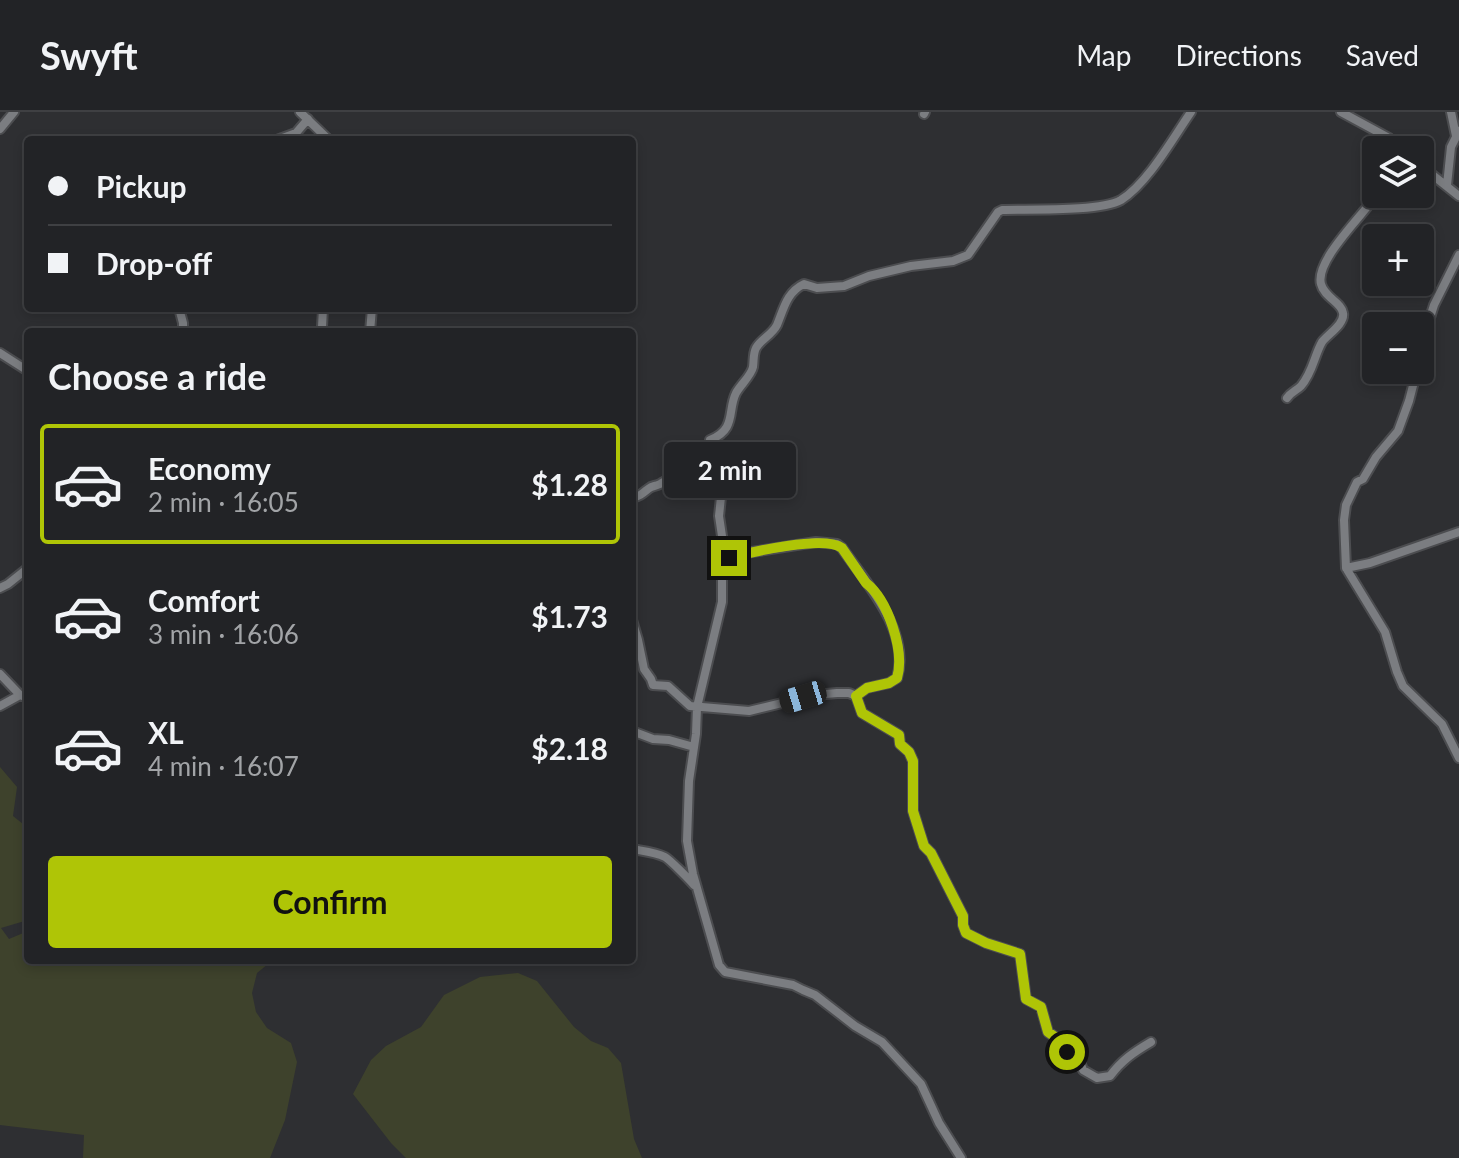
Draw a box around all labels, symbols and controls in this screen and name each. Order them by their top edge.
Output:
text: Swyft [40,32,138,78]
text: Map [1076,38,1131,72]
text: Directions [1175,38,1302,72]
text: Saved [1346,38,1419,72]
map controls [1362,136,1434,384]
button: layers [1362,136,1434,208]
text: Pickup [96,168,187,204]
button: + [1362,224,1434,296]
text: Drop-off [96,245,212,281]
button: − [1362,312,1434,384]
text: Choose a ride [48,354,267,398]
callout: 2 min [663,442,795,498]
icon: car [52,448,124,520]
text: Economy [148,450,271,486]
text: 2 min [698,454,762,486]
text: $1.28 [531,466,608,502]
text: 2 min · 16:05 [148,486,299,518]
route end [711,540,747,576]
icon: car [52,580,124,652]
text: Comfort [148,582,260,618]
text: $1.73 [531,598,608,634]
text: 3 min · 16:06 [148,618,299,650]
car [777,679,829,715]
icon: car [52,712,124,784]
text: XL [148,714,184,750]
text: $2.18 [531,730,608,766]
text: 4 min · 16:07 [148,750,299,782]
button: Confirm [48,856,612,948]
route start [1049,1034,1085,1070]

